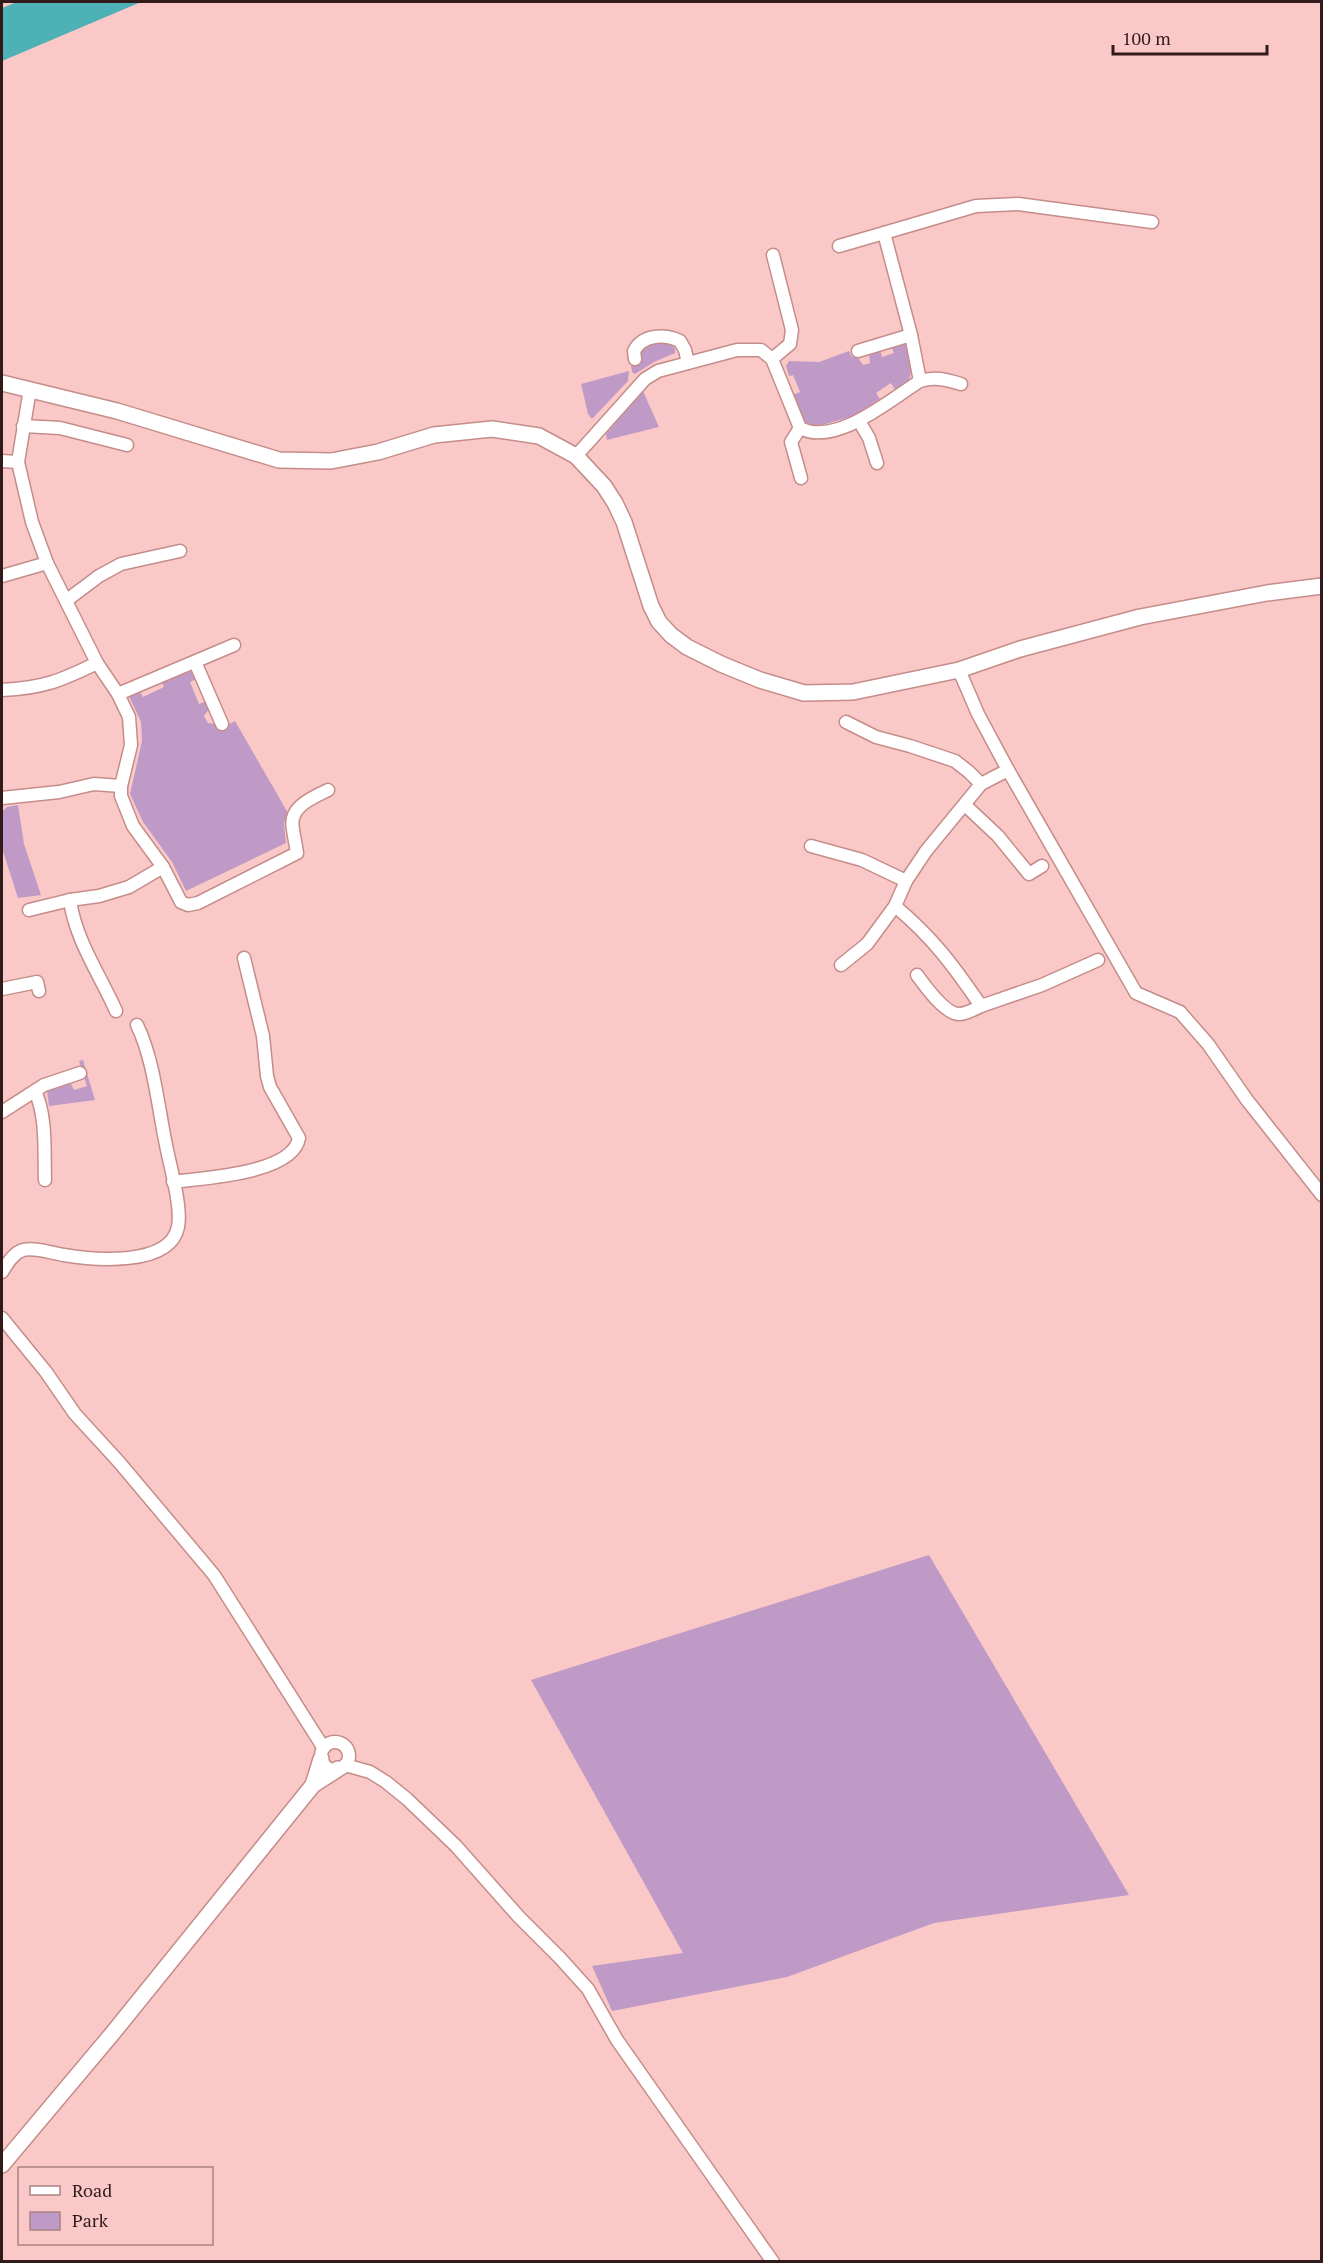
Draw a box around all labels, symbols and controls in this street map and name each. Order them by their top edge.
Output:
scale bar [1113,18,1268,56]
text: 100 m [1122,26,1171,50]
legend [18,2167,213,2245]
text: Road [72,2178,112,2202]
text: Park [72,2208,109,2232]

